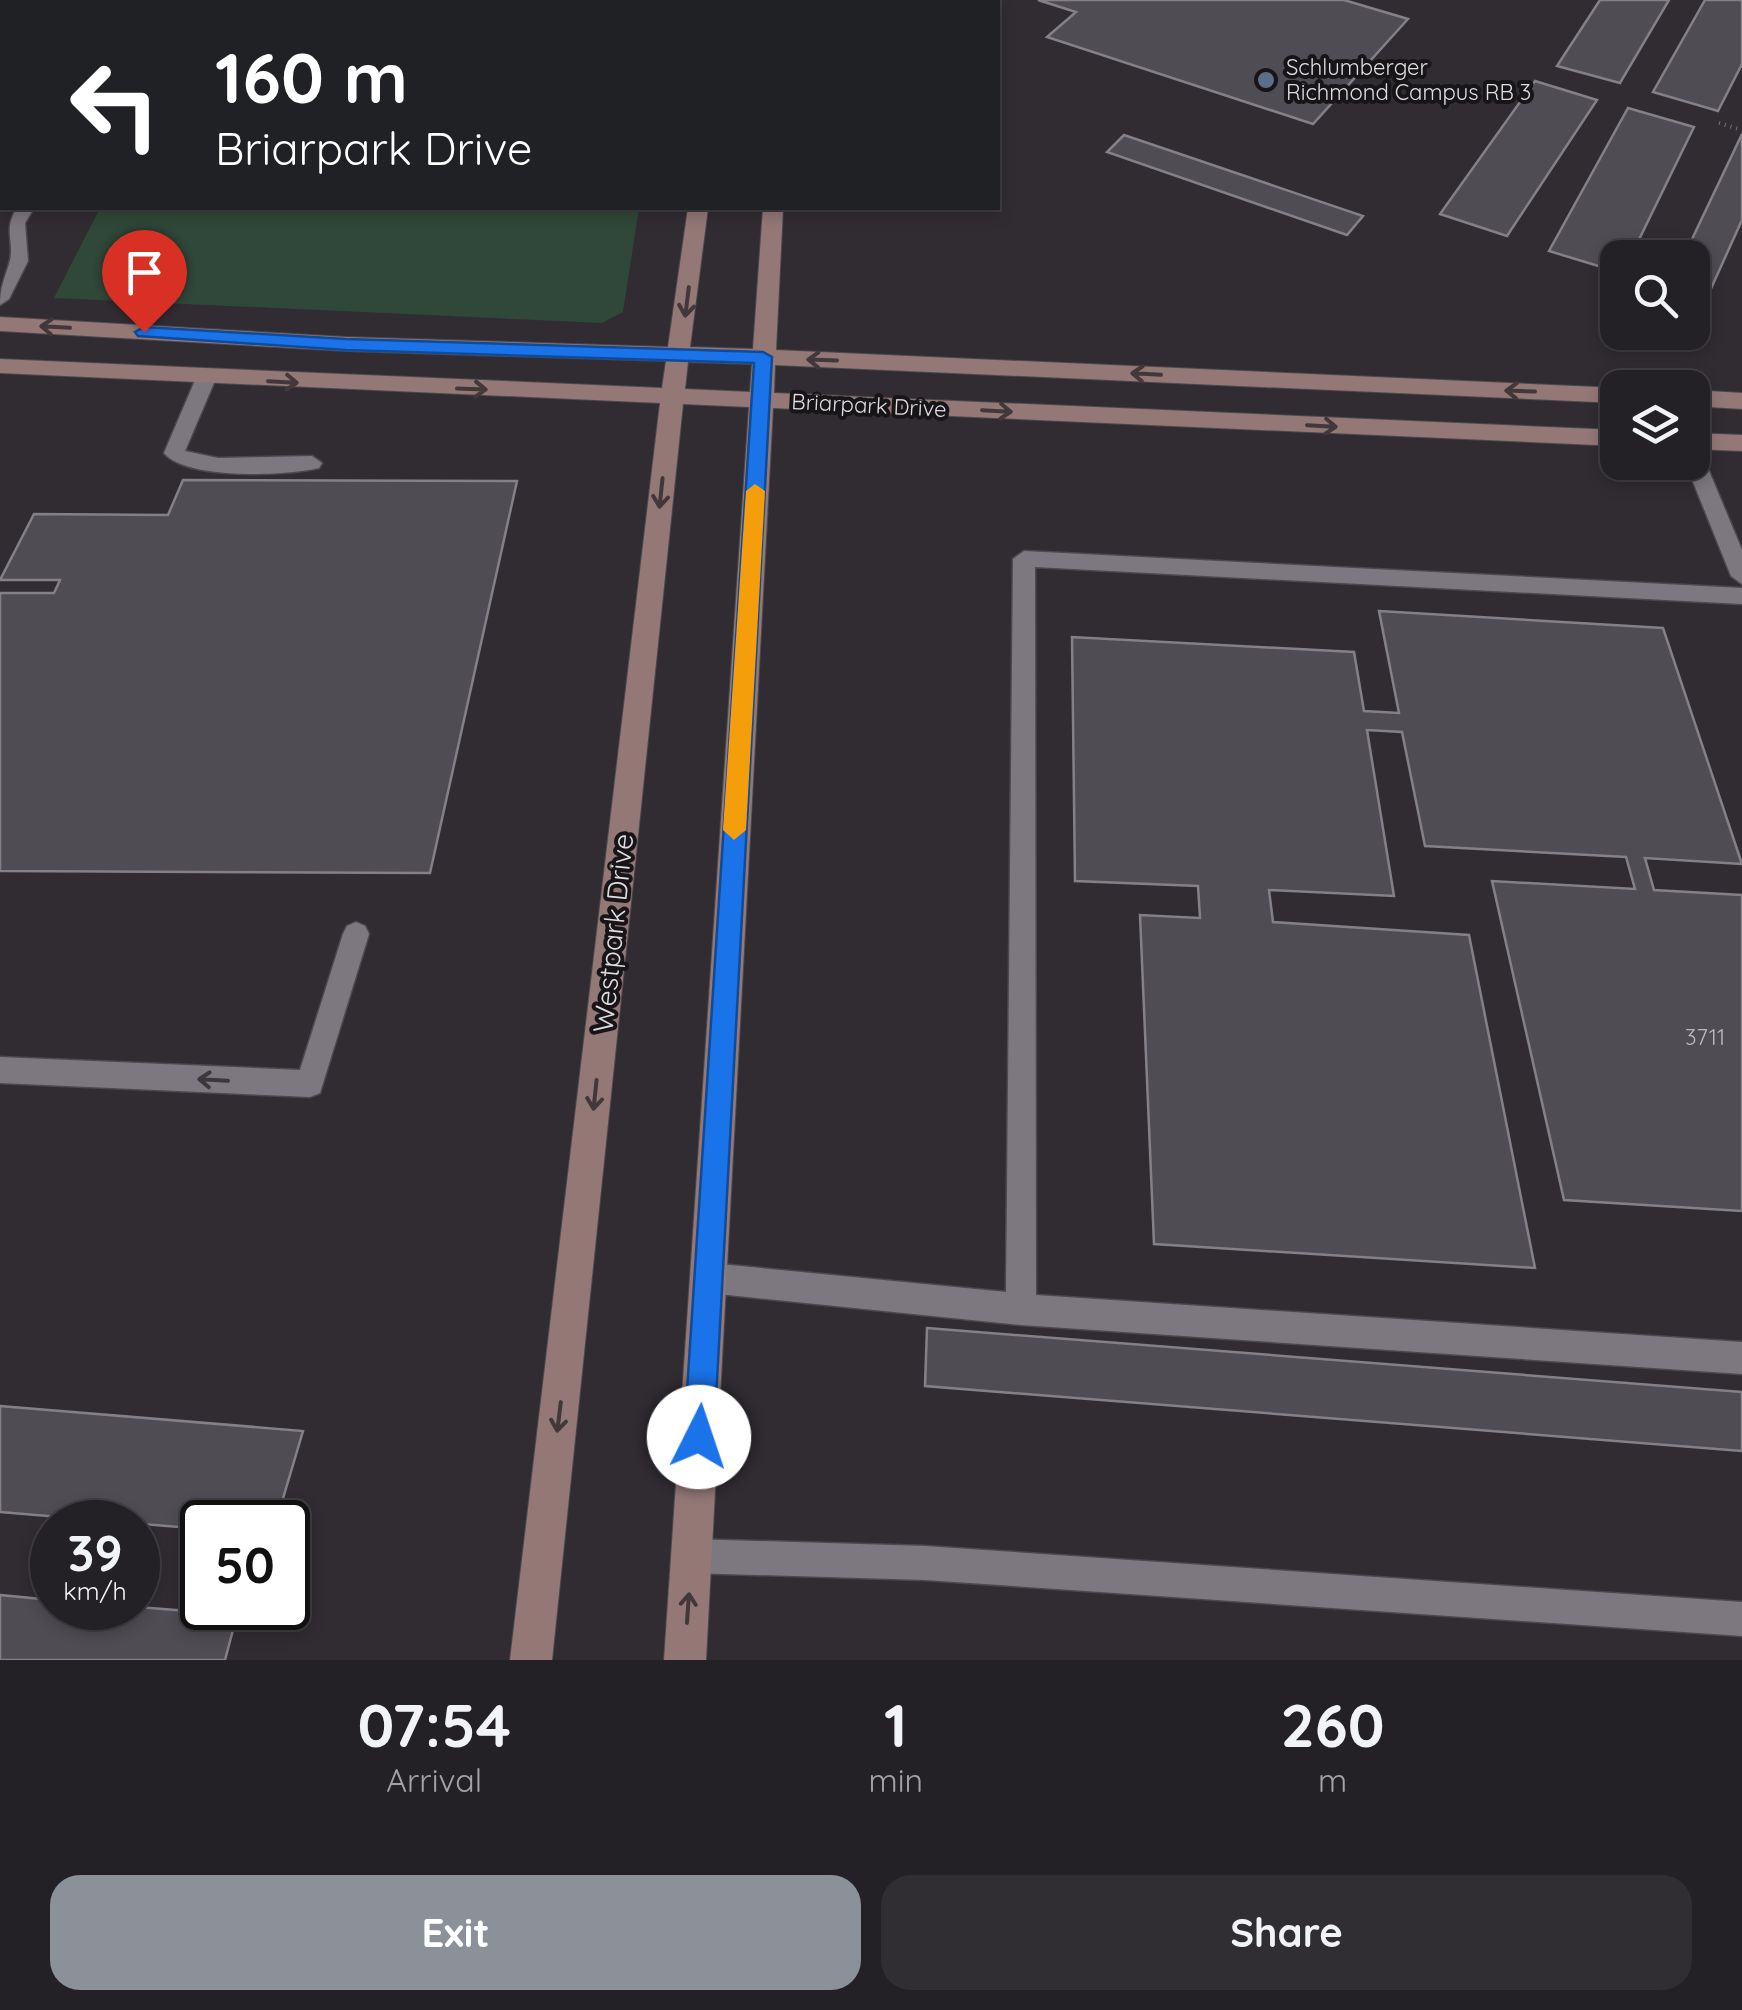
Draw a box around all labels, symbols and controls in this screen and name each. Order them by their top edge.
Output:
text: 160 m [215,33,408,121]
icon: left [50,40,180,170]
place label: Schlumberger Richmond Campus RB 3 [1286,53,1531,106]
marker: Schlumberger Richmond Campus RB 3 [1255,69,1277,91]
text: Briarpark Drive [215,120,532,176]
pin [102,230,187,333]
map controls [1600,240,1710,480]
button: search [1600,240,1710,350]
icon: arrive [117,245,172,300]
one-way arrow [677,286,696,318]
one-way arrow [39,317,71,336]
one-way arrow [806,350,838,369]
one-way arrow [1131,365,1163,384]
button: layers [1600,370,1710,480]
one-way arrow [267,372,299,391]
one-way arrow [456,380,488,399]
one-way arrow [1505,381,1537,400]
street label: Briarpark Drive [791,387,947,423]
one-way arrow [981,402,1013,421]
one-way arrow [1306,417,1338,436]
one-way arrow [651,476,670,509]
street label: Westpark Drive [585,832,640,1034]
house number: 3711 [1685,1023,1725,1051]
one-way arrow [197,1070,229,1089]
one-way arrow [585,1078,604,1110]
position arrow [647,1385,751,1489]
one-way arrow [549,1401,568,1433]
speed limit sign: 50 [180,1500,310,1630]
text: 39 [67,1521,123,1584]
text: km/h [63,1575,127,1606]
one-way arrow [679,1593,698,1625]
text: 07:54 [357,1687,511,1762]
text: 1 [884,1687,907,1762]
text: 260 [1280,1687,1385,1762]
text: Arrival [386,1760,482,1800]
text: min [868,1760,923,1800]
text: m [1318,1760,1347,1800]
button: Exit [50,1875,861,1990]
button: Share [881,1875,1692,1990]

